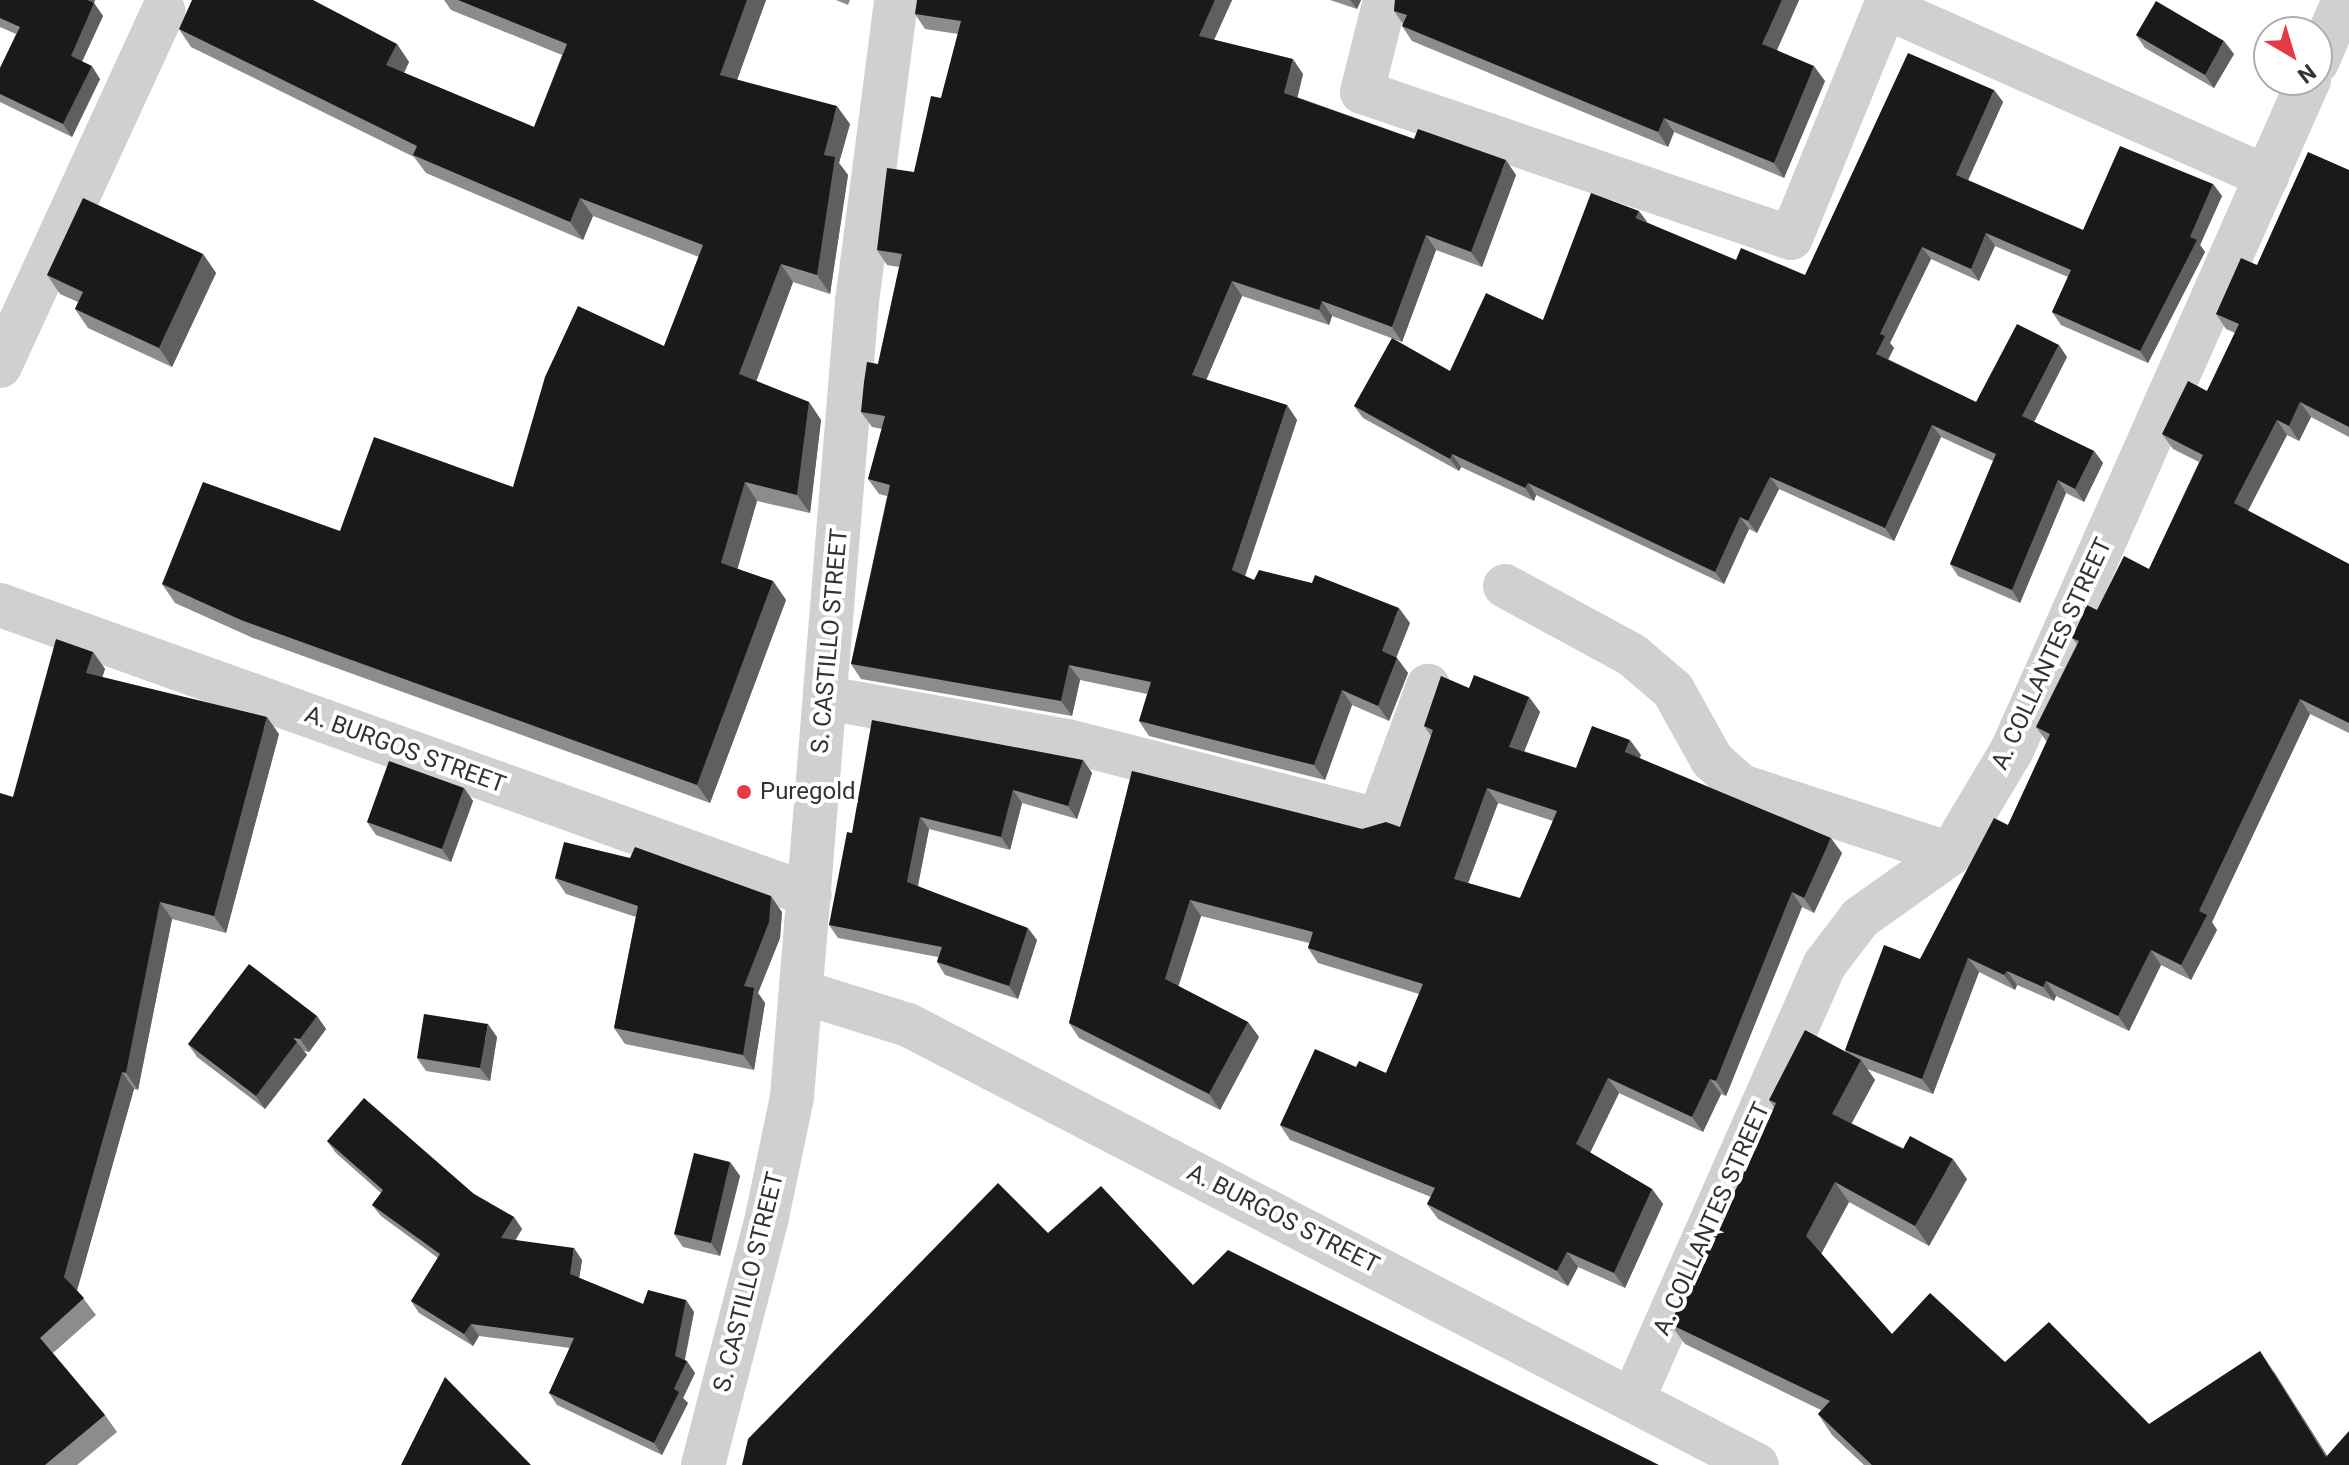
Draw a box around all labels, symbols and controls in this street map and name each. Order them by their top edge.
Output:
north arrow [2253,16,2333,96]
text: N [2293,59,2321,88]
street label: S. CASTILLO STREET [806,527,854,755]
street label: A. COLLANTES STREET [1986,534,2118,774]
street label: A. BURGOS STREET [301,700,509,800]
place label: Puregold [760,778,856,806]
marker: Puregold [735,783,753,801]
street label: A. COLLANTES STREET [1648,1098,1776,1340]
street label: A. BURGOS STREET [1182,1158,1384,1280]
street label: S. CASTILLO STREET [708,1169,790,1395]

